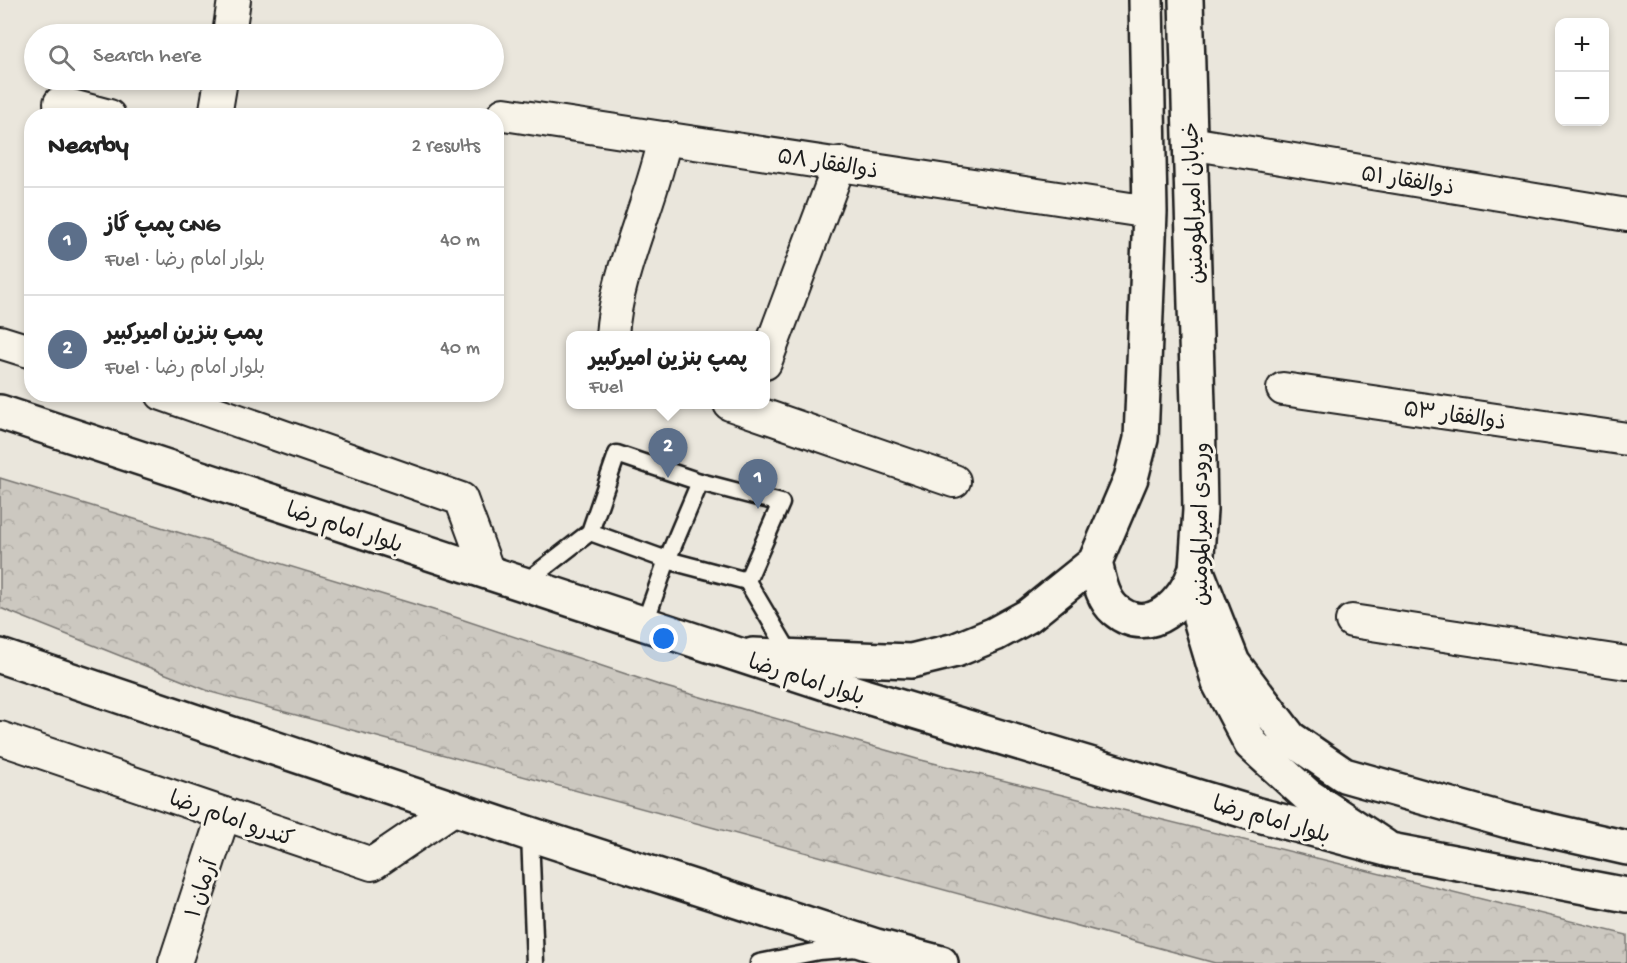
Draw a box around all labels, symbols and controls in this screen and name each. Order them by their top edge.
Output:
map controls [1555,18,1609,126]
button: + [1555,18,1609,72]
search box [24,24,504,90]
icon: search [45,41,78,74]
text: Search here [93,44,201,70]
button: − [1555,72,1609,126]
street label: خیابان امیرالمومنین [1180,121,1212,284]
text: Nearby [48,132,129,163]
text: 2 results [411,136,480,159]
street label: ذوالفقار ۵۸ [775,145,880,187]
street label: ذوالفقار ۵۱ [1359,163,1456,203]
text: پمپ گاز CNG [105,214,220,240]
text: 1 [63,230,72,253]
text: 40 m [440,230,480,253]
text: Fuel · بلوار امام رضا [105,250,265,273]
text: پمپ بنزین امیرکبیر [105,322,263,348]
popup [566,331,770,409]
text: 2 [63,338,72,361]
text: 40 m [440,338,480,361]
text: پمپ بنزین امیرکبیر [589,348,747,374]
text: Fuel · بلوار امام رضا [105,358,265,381]
text: Fuel [589,377,623,400]
street label: ذوالفقار ۵۳ [1401,398,1507,438]
pin: 2 [648,428,688,478]
street label: ورودی امیرالمومنین [1190,442,1216,606]
pin: 1 [738,460,777,509]
street label: بلوار امام رضا [282,499,405,561]
your location [649,624,678,653]
street label: بلوار امام رضا [744,651,867,713]
street label: کندرو امام رضا [165,787,296,854]
street label: بلوار امام رضا [1209,793,1333,851]
street label: آرمان ۱ [180,855,226,922]

